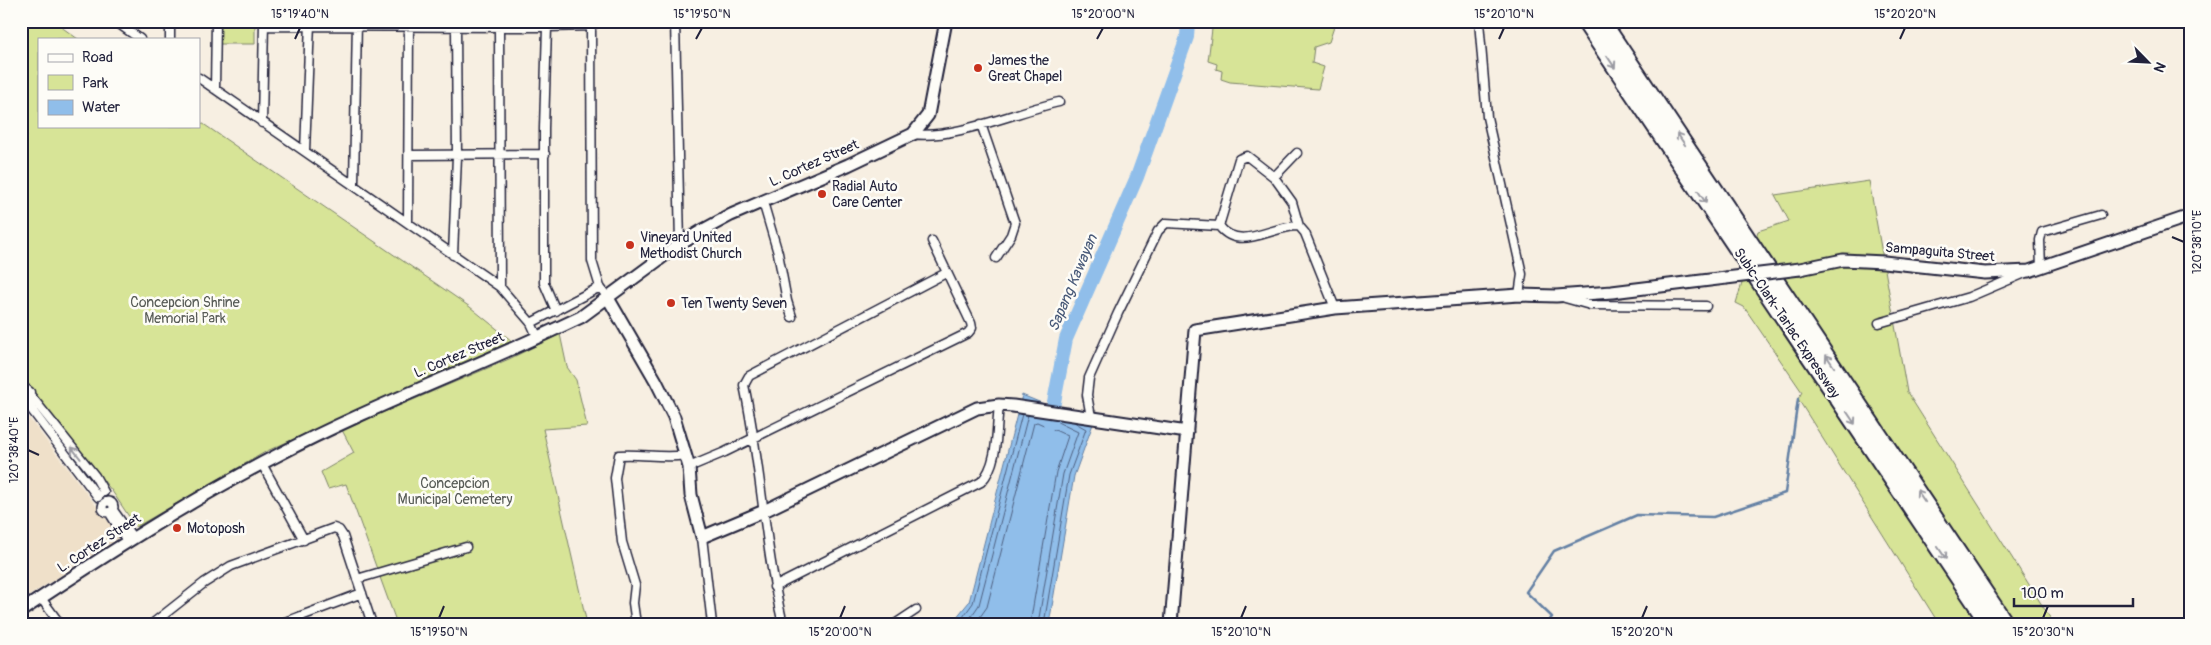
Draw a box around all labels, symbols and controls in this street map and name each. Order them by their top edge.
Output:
text: 15°19'40"N [271,7,329,22]
text: 15°19'50"N [673,7,731,22]
text: 15°20'00"N [1071,7,1135,22]
text: 15°20'10"N [1474,7,1534,22]
text: 15°20'20"N [1874,7,1936,22]
legend [38,38,200,128]
north arrow [2124,38,2174,88]
text: Road [82,48,113,67]
place label: James the Great Chapel [988,52,1062,85]
one-way arrow [1606,54,1616,68]
text: N [2150,59,2169,75]
marker: James the Great Chapel [972,62,984,74]
text: Park [82,74,109,93]
text: Water [82,98,121,117]
one-way arrow [1676,132,1686,146]
street label: L. Cortez Street [767,136,862,190]
place label: Radial Auto Care Center [832,178,902,211]
marker: Radial Auto Care Center [816,188,828,200]
one-way arrow [1697,189,1707,203]
text: 120°38'10"E [2190,210,2205,274]
place label: Vineyard United Methodist Church [640,229,742,262]
water label: Sapang Kawayan [1044,230,1102,334]
marker: Vineyard United Methodist Church [624,239,636,251]
street label: Sampaguita Street [1884,239,1996,265]
street label: Subic-Clark-Tarlac Expressway [1730,245,1844,401]
park label: Concepcion Shrine Memorial Park [130,294,240,327]
place label: Ten Twenty Seven [681,295,787,312]
marker: Ten Twenty Seven [665,297,677,309]
street label: L. Cortez Street [411,328,507,382]
one-way arrow [1825,354,1835,368]
one-way arrow [1846,411,1856,425]
text: 120°38'40"E [7,417,22,483]
one-way arrow [71,446,82,459]
park label: Concepcion Municipal Cemetery [398,475,512,508]
one-way arrow [1916,489,1926,503]
street label: L. Cortez Street [54,510,144,576]
place label: Motoposh [187,520,245,537]
marker: Motoposh [171,522,183,534]
one-way arrow [1937,546,1947,560]
scale bar [2014,575,2132,607]
text: 100 m [2021,584,2064,603]
text: 15°19'50"N [410,625,468,640]
text: 15°20'00"N [808,625,872,640]
text: 15°20'10"N [1211,625,1271,640]
text: 15°20'20"N [1611,625,1673,640]
text: 15°20'30"N [2012,625,2074,640]

